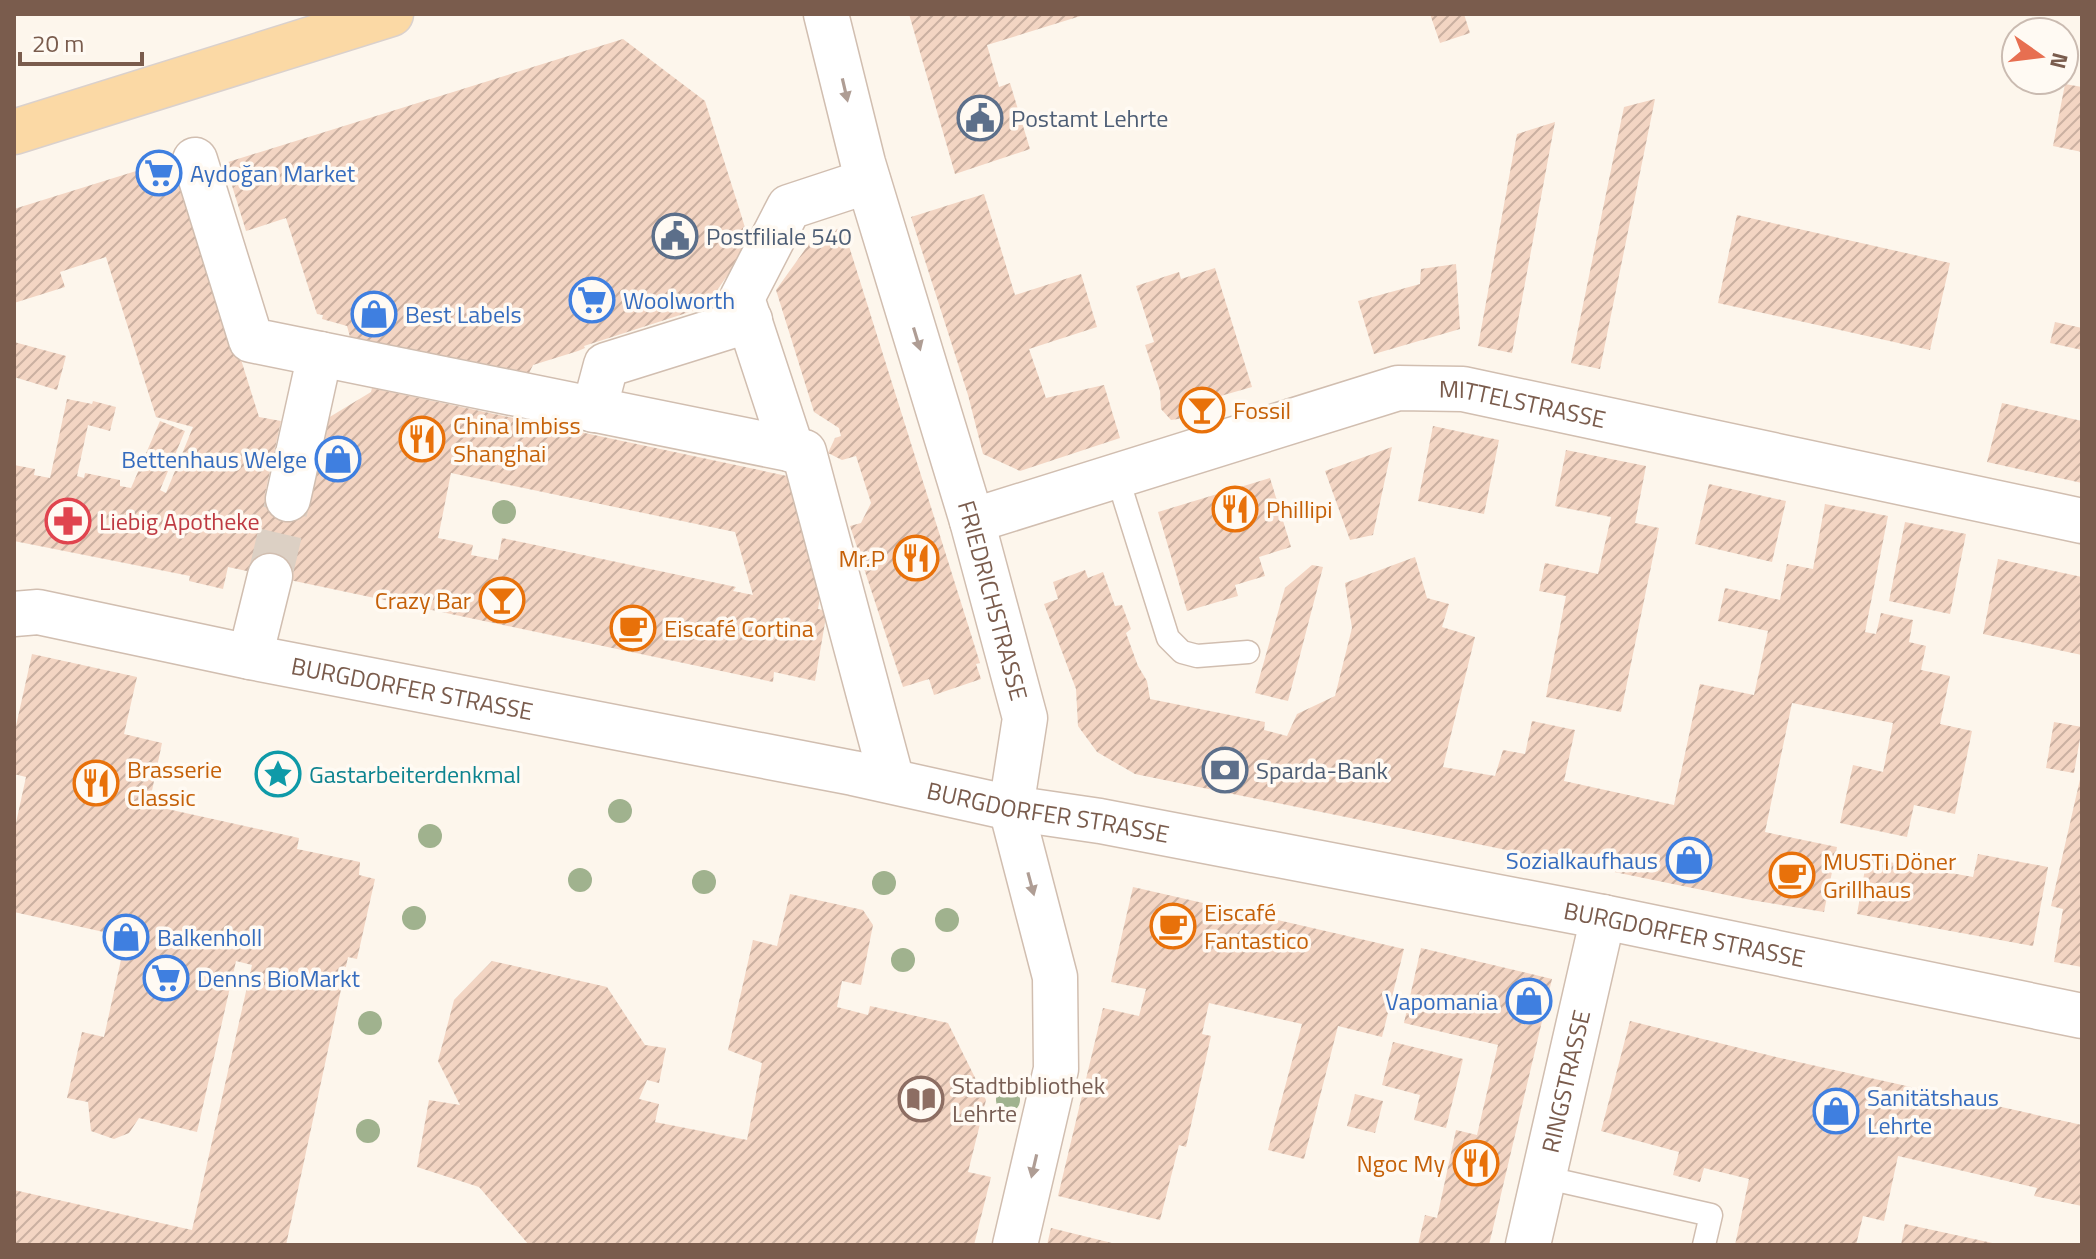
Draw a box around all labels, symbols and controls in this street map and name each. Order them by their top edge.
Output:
scale bar [20,16,142,66]
north arrow [2000,16,2080,96]
text: 20 m [32,25,84,61]
text: N [2041,49,2078,72]
one-way arrow [839,77,852,102]
public building icon: Postamt Lehrte [956,94,1004,142]
place label: Postamt Lehrte [1011,100,1168,136]
supermarket icon: Aydoğan Market [135,149,183,197]
place label: Aydoğan Market [190,155,356,191]
public building icon: Postfiliale 540 [651,212,699,260]
place label: Postfiliale 540 [706,218,852,254]
supermarket icon: Woolworth [568,276,616,324]
place label: Woolworth [623,282,735,318]
shop icon: Best Labels [350,290,398,338]
place label: Best Labels [405,296,522,332]
one-way arrow [911,328,923,352]
street label: MITTELSTRASSE [1439,371,1609,437]
bar icon: Fossil [1178,386,1226,434]
place label: Fossil [1233,392,1291,428]
place label: China Imbiss Shanghai [453,407,581,471]
restaurant icon: China Imbiss Shanghai [398,415,446,463]
shop icon: Bettenhaus Welge [314,435,362,483]
place label: Bettenhaus Welge [121,441,307,477]
restaurant icon: Phillipi [1211,485,1259,533]
place label: Phillipi [1266,491,1333,527]
street label: FRIEDRICHSTRASSE [949,496,1037,704]
pharmacy icon: Liebig Apotheke [44,497,92,545]
place label: Liebig Apotheke [99,503,260,539]
restaurant icon: Mr.P [892,534,940,582]
place label: Mr.P [838,540,885,576]
bar icon: Crazy Bar [478,576,526,624]
place label: Crazy Bar [375,582,471,618]
cafe icon: Eiscafé Cortina [609,604,657,652]
place label: Eiscafé Cortina [664,610,814,646]
street label: BURGDORFER STRASSE [288,647,536,729]
bank icon: Sparda-Bank [1201,746,1249,794]
place icon: Gastarbeiterdenkmal [254,750,302,798]
place label: Brasserie Classic [127,751,222,815]
place label: Sparda-Bank [1256,752,1389,788]
place label: Gastarbeiterdenkmal [309,756,521,792]
restaurant icon: Brasserie Classic [72,759,120,807]
street label: BURGDORFER STRASSE [924,772,1172,852]
shop icon: Sozialkaufhaus [1665,836,1713,884]
place label: Sozialkaufhaus [1506,842,1658,878]
place label: MUSTi Döner Grillhaus [1823,843,1956,907]
cafe icon: MUSTi Döner Grillhaus [1768,851,1816,899]
one-way arrow [1025,871,1037,896]
street label: BURGDORFER STRASSE [1561,892,1809,976]
place label: Eiscafé Fantastico [1204,894,1309,958]
cafe icon: Eiscafé Fantastico [1149,902,1197,950]
shop icon: Balkenholl [102,913,150,961]
place label: Balkenholl [157,919,262,955]
supermarket icon: Denns BioMarkt [142,954,190,1002]
place label: Denns BioMarkt [197,960,360,996]
shop icon: Vapomania [1505,977,1553,1025]
place label: Vapomania [1385,983,1498,1019]
street label: RINGSTRASSE [1532,1006,1599,1156]
place label: Stadtbibliothek Lehrte [952,1067,1106,1131]
library icon: Stadtbibliothek Lehrte [897,1075,945,1123]
place label: Sanitätshaus Lehrte [1867,1079,1999,1143]
shop icon: Sanitätshaus Lehrte [1812,1087,1860,1135]
restaurant icon: Ngoc My [1452,1139,1500,1187]
place label: Ngoc My [1357,1145,1445,1181]
one-way arrow [1027,1154,1039,1179]

